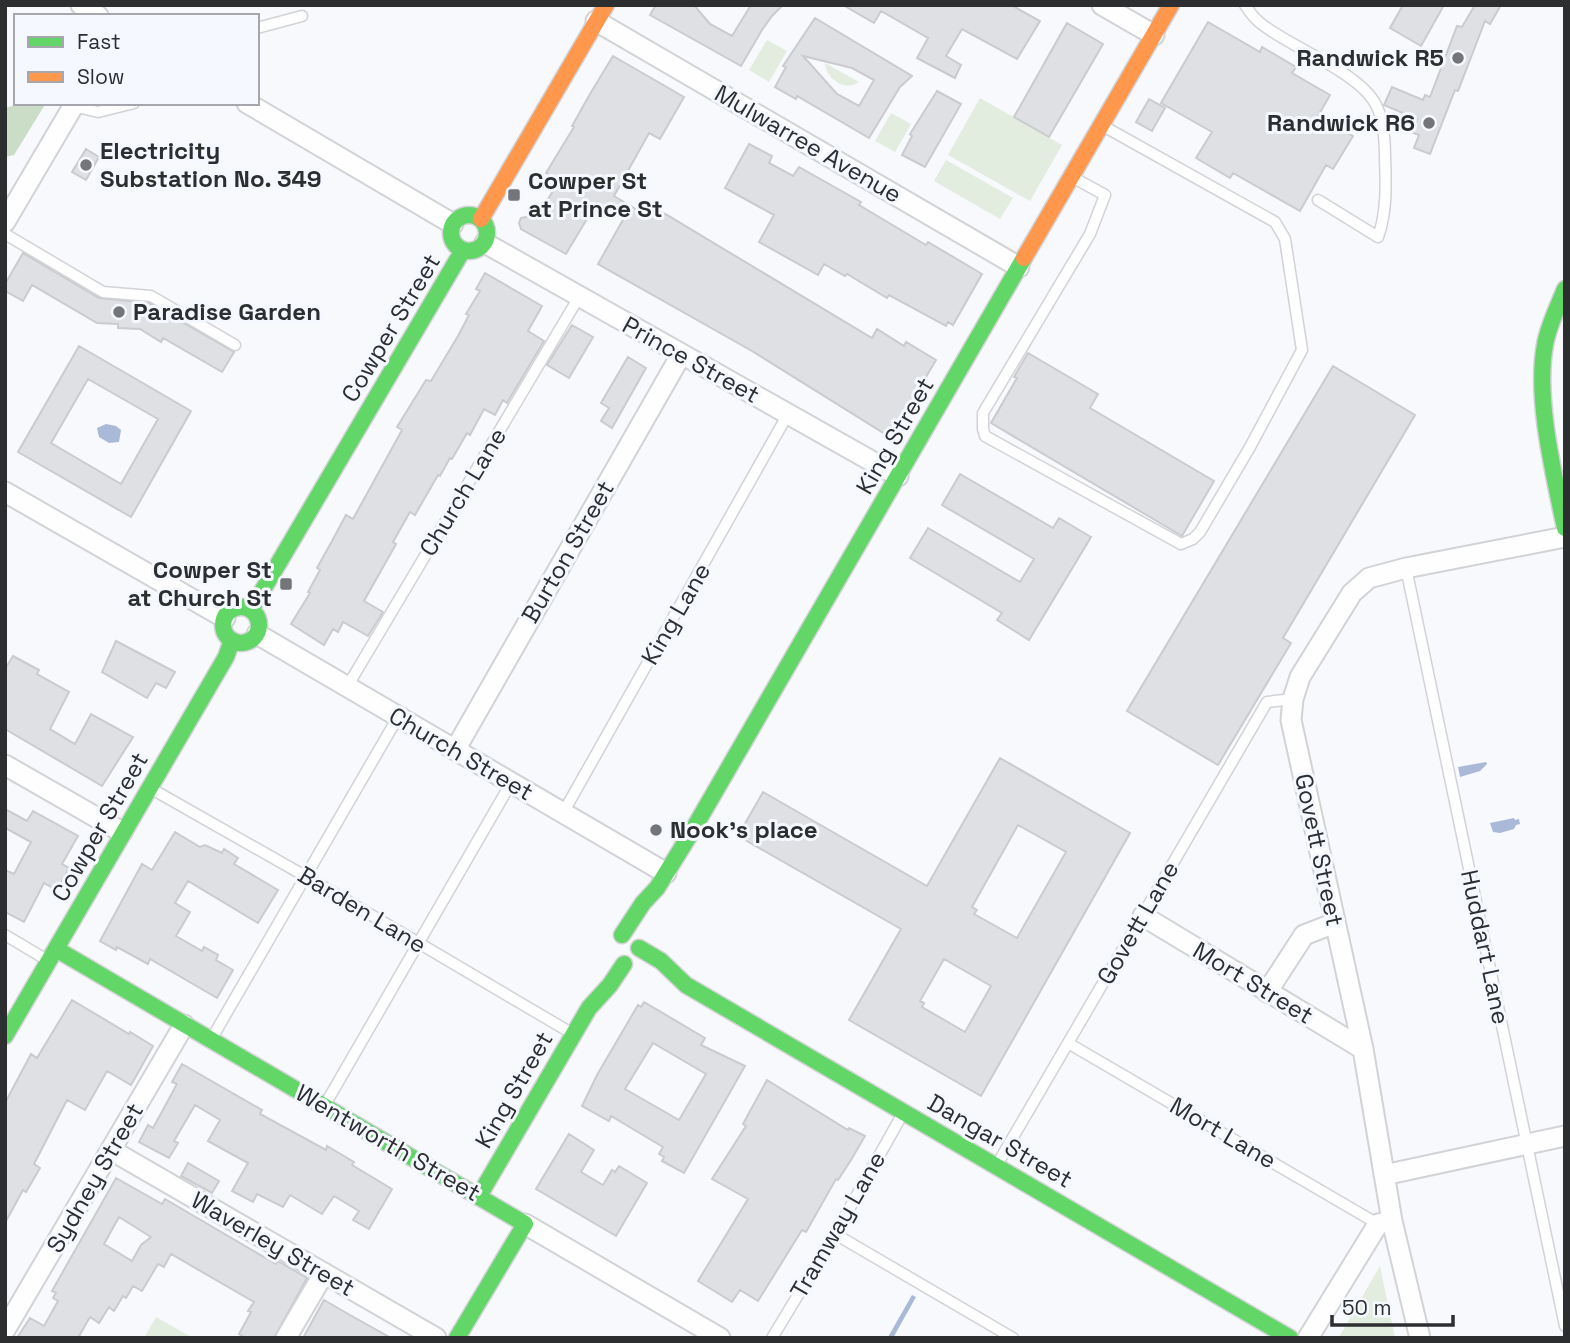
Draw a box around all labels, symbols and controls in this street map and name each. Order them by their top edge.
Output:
legend [14,14,259,105]
text: Fast [77,28,121,55]
place label: Randwick R5 [1296,42,1444,73]
marker: Randwick R5 [1450,50,1466,66]
text: Slow [77,63,125,90]
street label: Mulwarree Avenue [709,77,907,210]
place label: Randwick R6 [1267,107,1415,138]
marker: Randwick R6 [1421,115,1437,131]
place label: Electricity Substation No. 349 [100,135,322,194]
marker: Electricity Substation No. 349 [78,157,94,173]
place label: Cowper St at Prince St [528,165,663,224]
marker: Cowper St at Prince St [506,187,522,203]
street label: Cowper Street [334,248,447,407]
place label: Paradise Garden [133,296,321,327]
marker: Paradise Garden [111,304,127,320]
street label: Prince Street [617,309,765,410]
street label: King Street [849,372,941,500]
street label: Church Lane [412,422,513,562]
street label: Burton Street [514,475,621,628]
place label: Cowper St at Church St [128,554,272,613]
street label: King Lane [634,557,717,670]
marker: Cowper St at Church St [278,576,294,592]
street label: Church Street [383,700,539,807]
street label: Cowper Street [44,746,155,907]
street label: Govett Street [1288,771,1351,929]
place label: Nook's place [670,814,818,845]
marker: Nook's place [648,822,664,838]
street label: Govett Lane [1090,855,1185,990]
street label: Barden Lane [292,859,432,960]
street label: Huddart Lane [1454,867,1517,1027]
street label: Mort Street [1187,934,1319,1031]
street label: King Street [468,1026,560,1154]
street label: Wentworth Street [290,1077,486,1208]
street label: Dangar Street [922,1087,1078,1195]
street label: Mort Lane [1165,1090,1282,1175]
street label: Sydney Street [39,1097,150,1258]
street label: Tramway Lane [783,1146,892,1304]
street label: Waverley Street [186,1184,361,1303]
scale bar [1332,1284,1453,1328]
text: 50 m [1342,1294,1392,1321]

